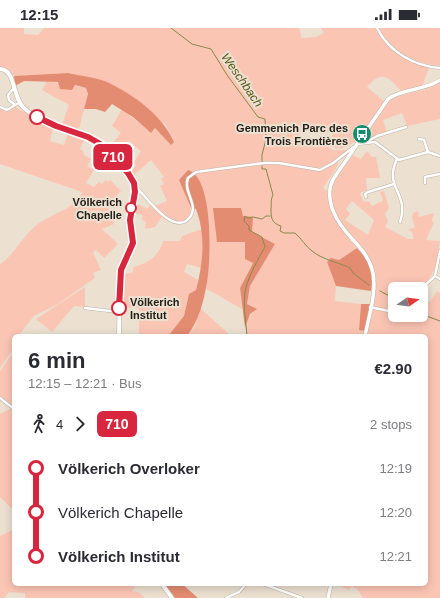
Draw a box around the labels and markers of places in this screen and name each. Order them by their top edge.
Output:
unlabelled marker [29,109,45,125]
place label: Gemmenich Parc des Trois Frontières [236,122,348,147]
bus stop icon: Gemmenich Parc des Trois Frontières [351,123,373,145]
place label: Völkerich Chapelle [72,196,122,221]
marker: Völkerich Chapelle [125,202,137,214]
place label: Völkerich Institut [130,296,180,321]
marker: Völkerich Institut [111,300,127,316]

